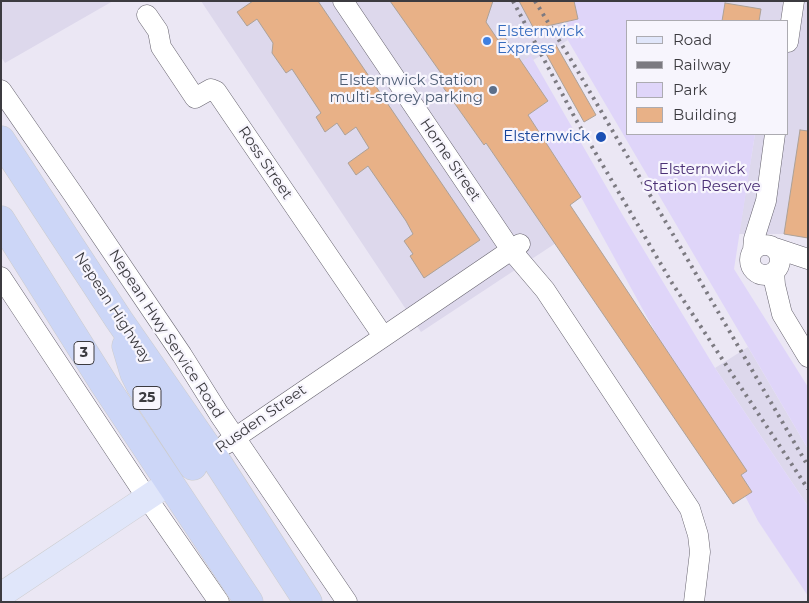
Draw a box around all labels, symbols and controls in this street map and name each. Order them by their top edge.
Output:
legend [626,20,789,135]
place label: Elsternwick Express [497,23,584,58]
text: Road [673,30,712,49]
marker: Elsternwick Express [481,35,493,47]
text: Railway [673,55,730,74]
place label: Elsternwick Station multi-storey parking [330,72,483,107]
text: Park [673,80,707,99]
marker: Elsternwick Station multi-storey parking [487,84,499,96]
text: Building [673,105,737,124]
street label: Horne Street [416,115,484,205]
street label: Ross Street [234,123,296,203]
place label: Elsternwick [503,128,590,146]
marker: Elsternwick [594,130,608,144]
park label: Elsternwick Station Reserve [644,161,760,196]
street label: Nepean Hwy Service Road [105,246,227,422]
street label: Nepean Highway [70,249,156,367]
road number: 3 [74,342,94,364]
street label: Rusden Street [212,381,310,457]
road number: 25 [133,386,161,409]

